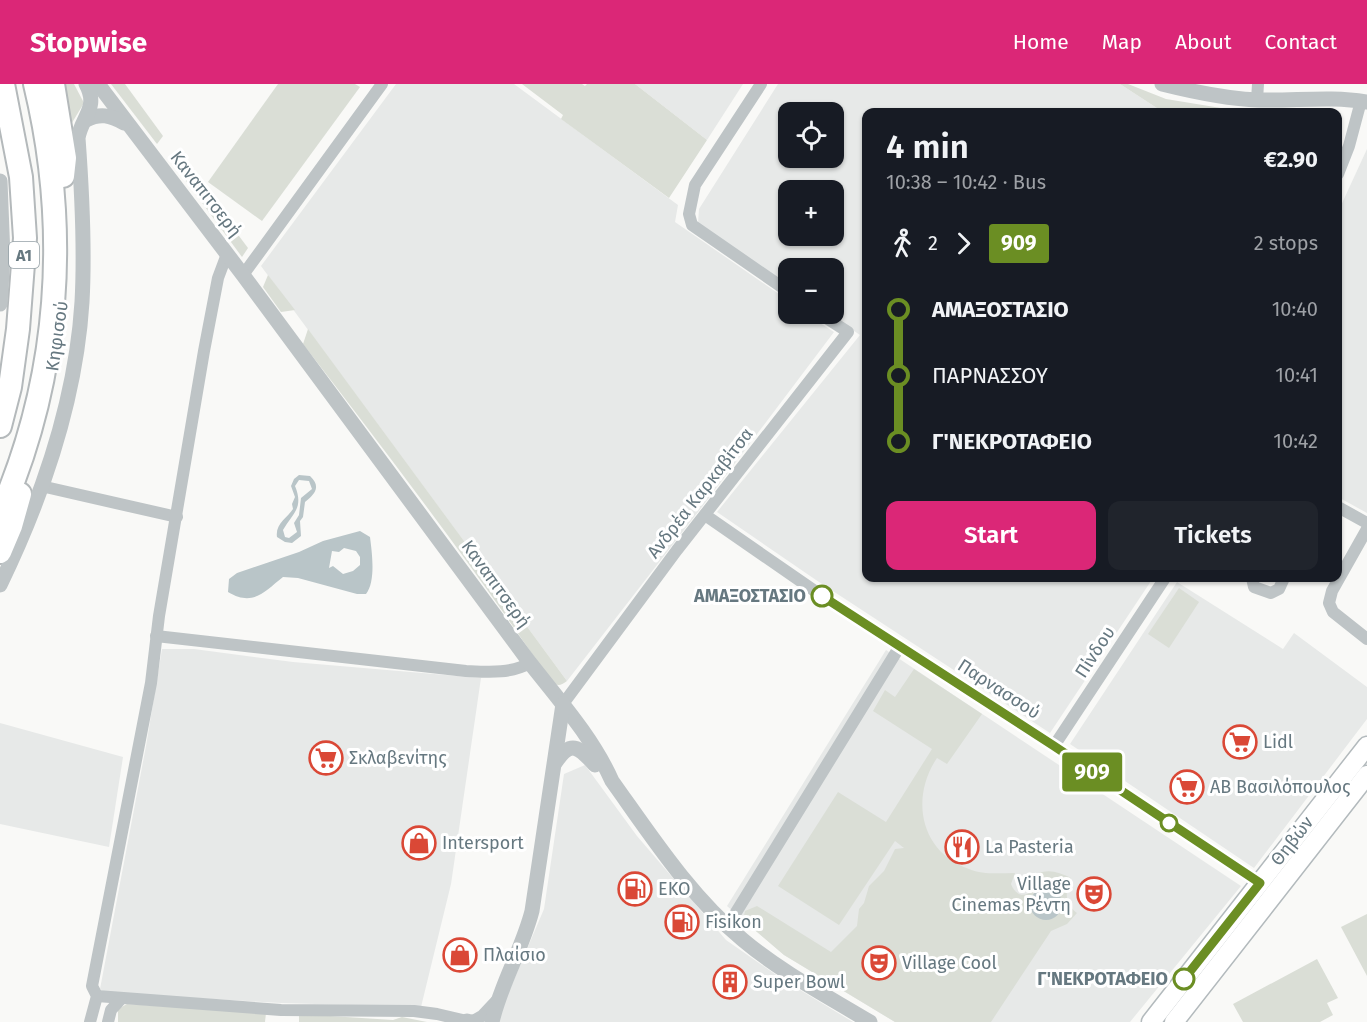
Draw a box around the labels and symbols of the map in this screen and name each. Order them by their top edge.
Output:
street label: Καναπιτσερή [165,146,247,242]
road number: Α1 [9,242,39,268]
street label: Κηφισού [41,299,73,373]
street label: Ανδρέα Καρκαβίτσα [642,423,758,563]
street label: Καναπιτσερή [457,536,535,632]
place label: ΑΜΑΞΟΣΤΑΣΙΟ [693,585,806,607]
marker: ΑΜΑΞΟΣΤΑΣΙΟ [811,585,833,607]
street label: Πίνδου [1070,622,1120,682]
street label: Παρνασσού [954,654,1044,724]
supermarket icon: Lidl [1222,724,1258,760]
place label: Lidl [1263,731,1293,753]
supermarket icon: Σκλαβενίτης [308,740,344,776]
place label: Σκλαβενίτης [349,747,447,769]
line badge: 909 [1058,752,1126,792]
supermarket icon: ΑΒ Βασιλόπουλος [1169,769,1205,805]
place label: ΑΒ Βασιλόπουλος [1210,776,1351,798]
street label: Θηβών [1266,812,1318,870]
unlabelled marker [1160,814,1178,832]
shop icon: Intersport [401,825,437,861]
restaurant icon: La Pasteria [944,829,980,865]
place label: Intersport [442,832,524,854]
place label: La Pasteria [985,836,1074,858]
fuel station icon: EKO [617,871,653,907]
place label: Village Cinemas Ρέντη [951,873,1071,916]
theatre icon: Village Cinemas Ρέντη [1076,876,1112,912]
place label: EKO [658,878,690,900]
fuel station icon: Fisikon [664,904,700,940]
place label: Fisikon [705,911,762,933]
shop icon: Πλαίσιο [442,937,478,973]
place label: Πλαίσιο [483,944,546,966]
theatre icon: Village Cool [861,945,897,981]
place label: Village Cool [902,952,997,974]
building icon: Super Bowl [712,964,748,1000]
place label: Γ'ΝΕΚΡΟΤΑΦΕΙΟ [1037,968,1168,990]
marker: Γ'ΝΕΚΡΟΤΑΦΕΙΟ [1173,968,1195,990]
place label: Super Bowl [753,971,845,993]

